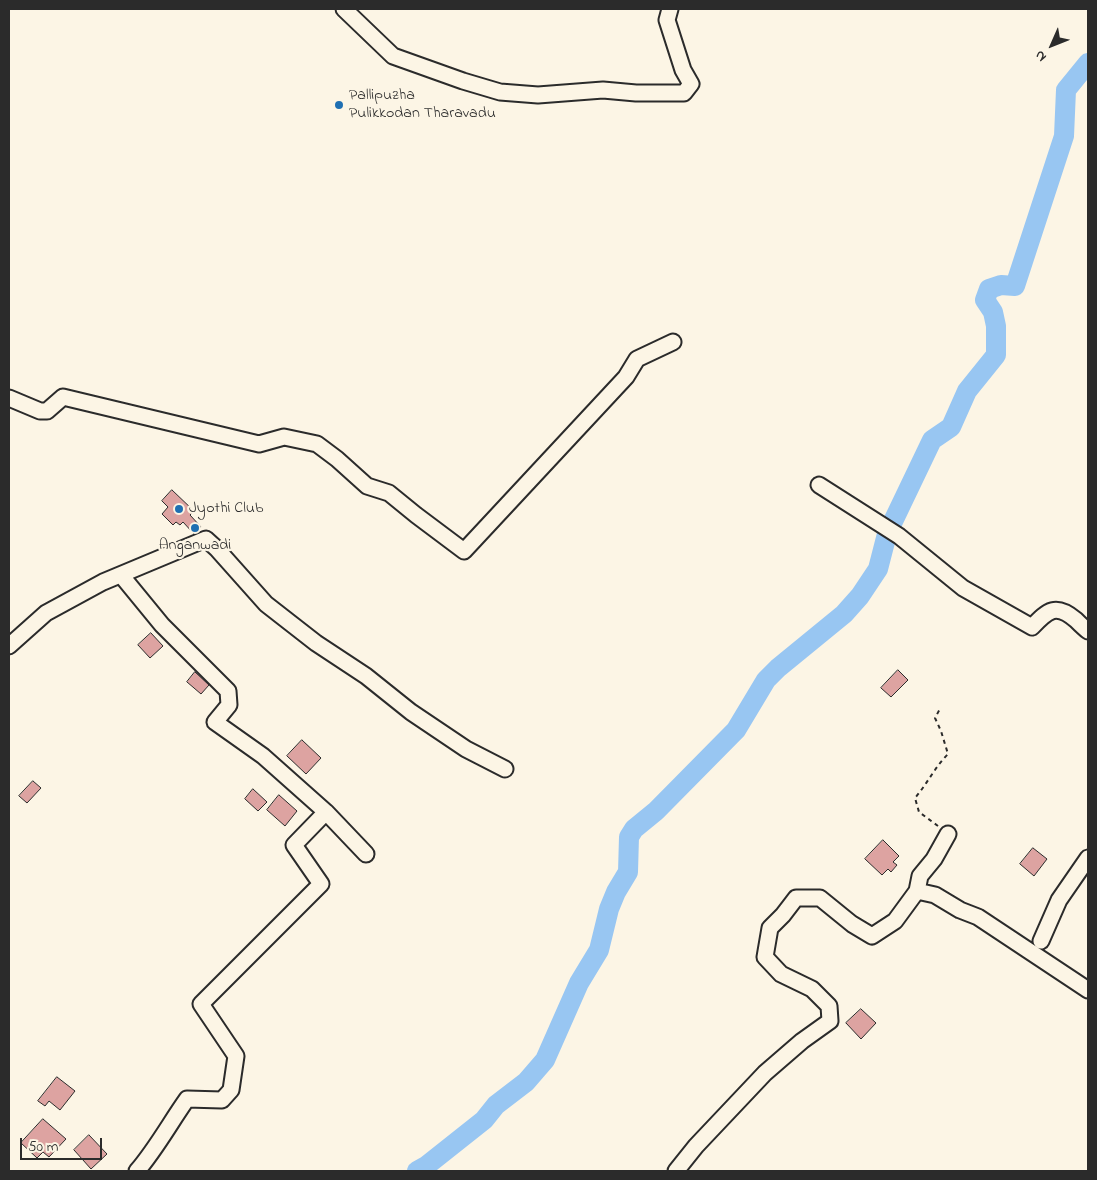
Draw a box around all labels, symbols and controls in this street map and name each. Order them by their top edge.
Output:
north arrow [1027,20,1077,70]
text: N [1030,45,1052,66]
place label: Pallipuzha Pulikkodan Tharavadu [349,86,496,124]
marker: Pallipuzha Pulikkodan Tharavadu [333,99,345,111]
place label: Jyothi Club [189,499,263,519]
marker: Jyothi Club [173,503,185,515]
marker: Anganwadi [189,522,201,534]
place label: Anganwadi [159,536,231,556]
scale bar [22,1128,105,1160]
text: 50 m [28,1136,58,1158]

